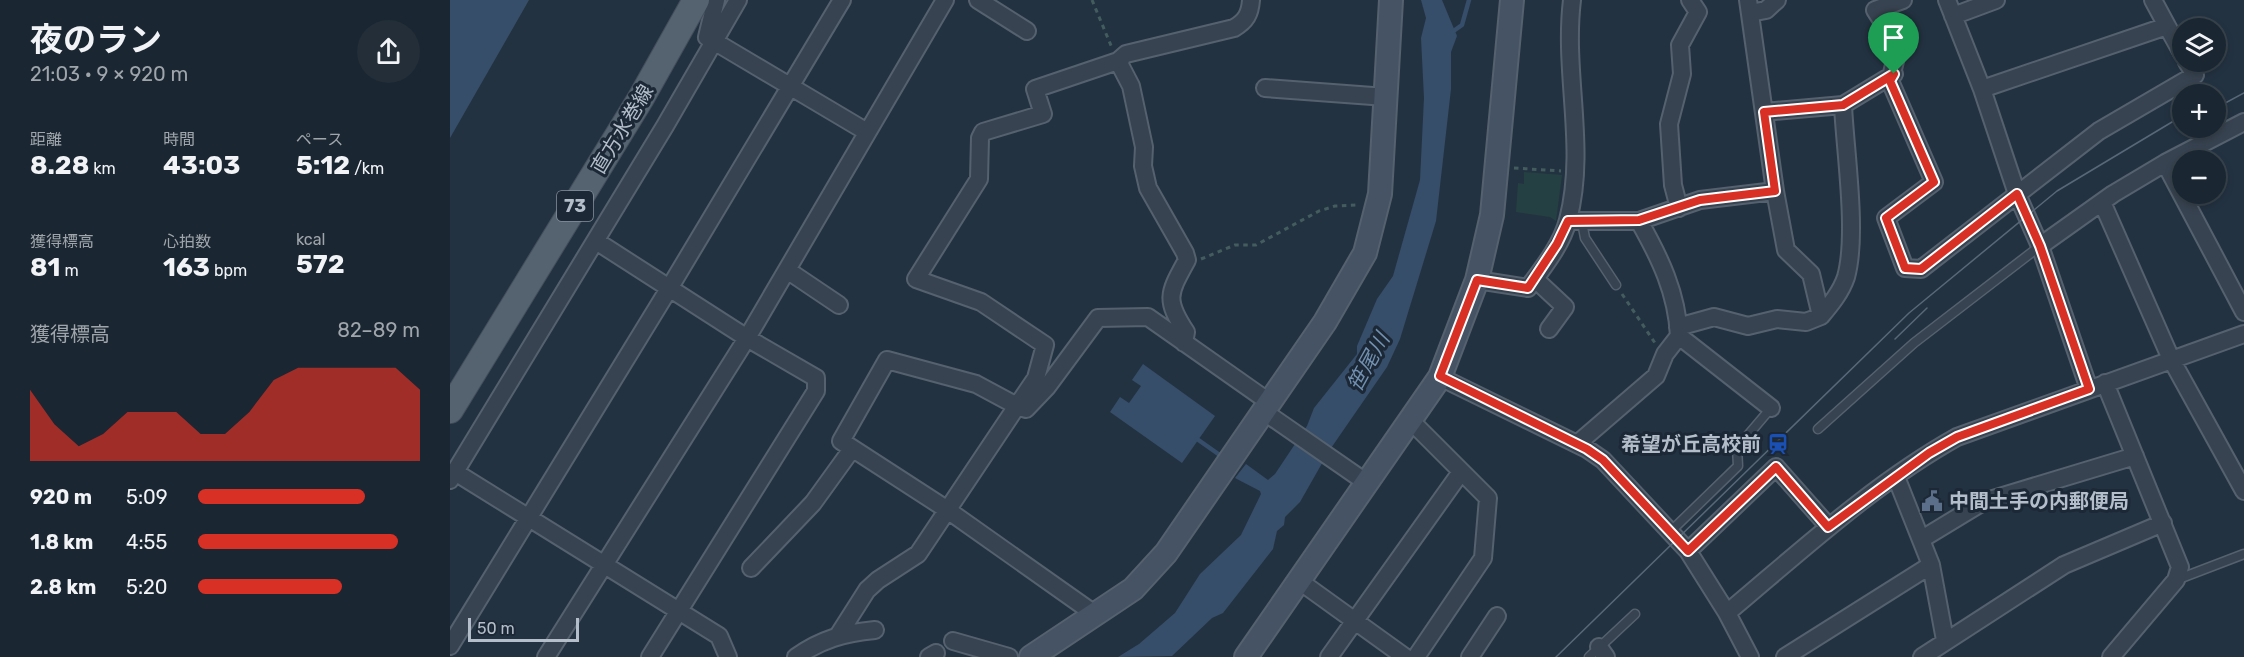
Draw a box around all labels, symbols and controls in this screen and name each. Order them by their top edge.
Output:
pin [1868,12,1919,74]
map controls [2172,18,2226,204]
button: layers [2172,18,2226,72]
text: 夜のラン [30,20,162,59]
button: share [357,20,420,83]
icon: arrive [1877,21,1910,54]
text: 21:03 · 9 × 920 m [30,62,188,86]
street label: 直方水巻線 [586,80,658,178]
button: + [2172,84,2226,138]
text: 距離 [30,130,62,149]
text: 時間 [163,130,195,149]
text: ペース [296,130,343,149]
text: 8.28 [30,150,89,181]
text: 43:03 [163,150,240,181]
text: 5:12 [296,150,350,181]
button: − [2172,150,2226,204]
text: km [89,159,116,178]
text: /km [350,159,384,178]
road number: 73 [557,191,593,221]
text: kcal [296,230,325,249]
text: 獲得標高 [30,232,94,251]
text: 心拍数 [163,232,211,251]
text: 572 [296,249,345,280]
text: 81 [30,252,61,283]
text: 163 [163,252,210,283]
text: m [61,261,79,280]
text: bpm [210,261,247,280]
text: 82–89 m [337,318,420,342]
text: 獲得標高 [30,322,110,346]
water label: 笹尾川 [1342,327,1395,396]
place label: 希望が丘高校前 [1621,432,1761,456]
station icon: 希望が丘高校前 [1766,432,1790,456]
text: 920 m [30,485,92,509]
text: 5:09 [126,485,168,509]
public building icon: 中間土手の内郵便局 [1920,489,1944,513]
place label: 中間土手の内郵便局 [1949,489,2129,513]
text: 1.8 km [30,530,93,554]
text: 4:55 [126,530,167,554]
text: 2.8 km [30,575,96,599]
text: 5:20 [126,575,167,599]
scale bar [468,615,579,642]
text: 50 m [477,619,515,638]

